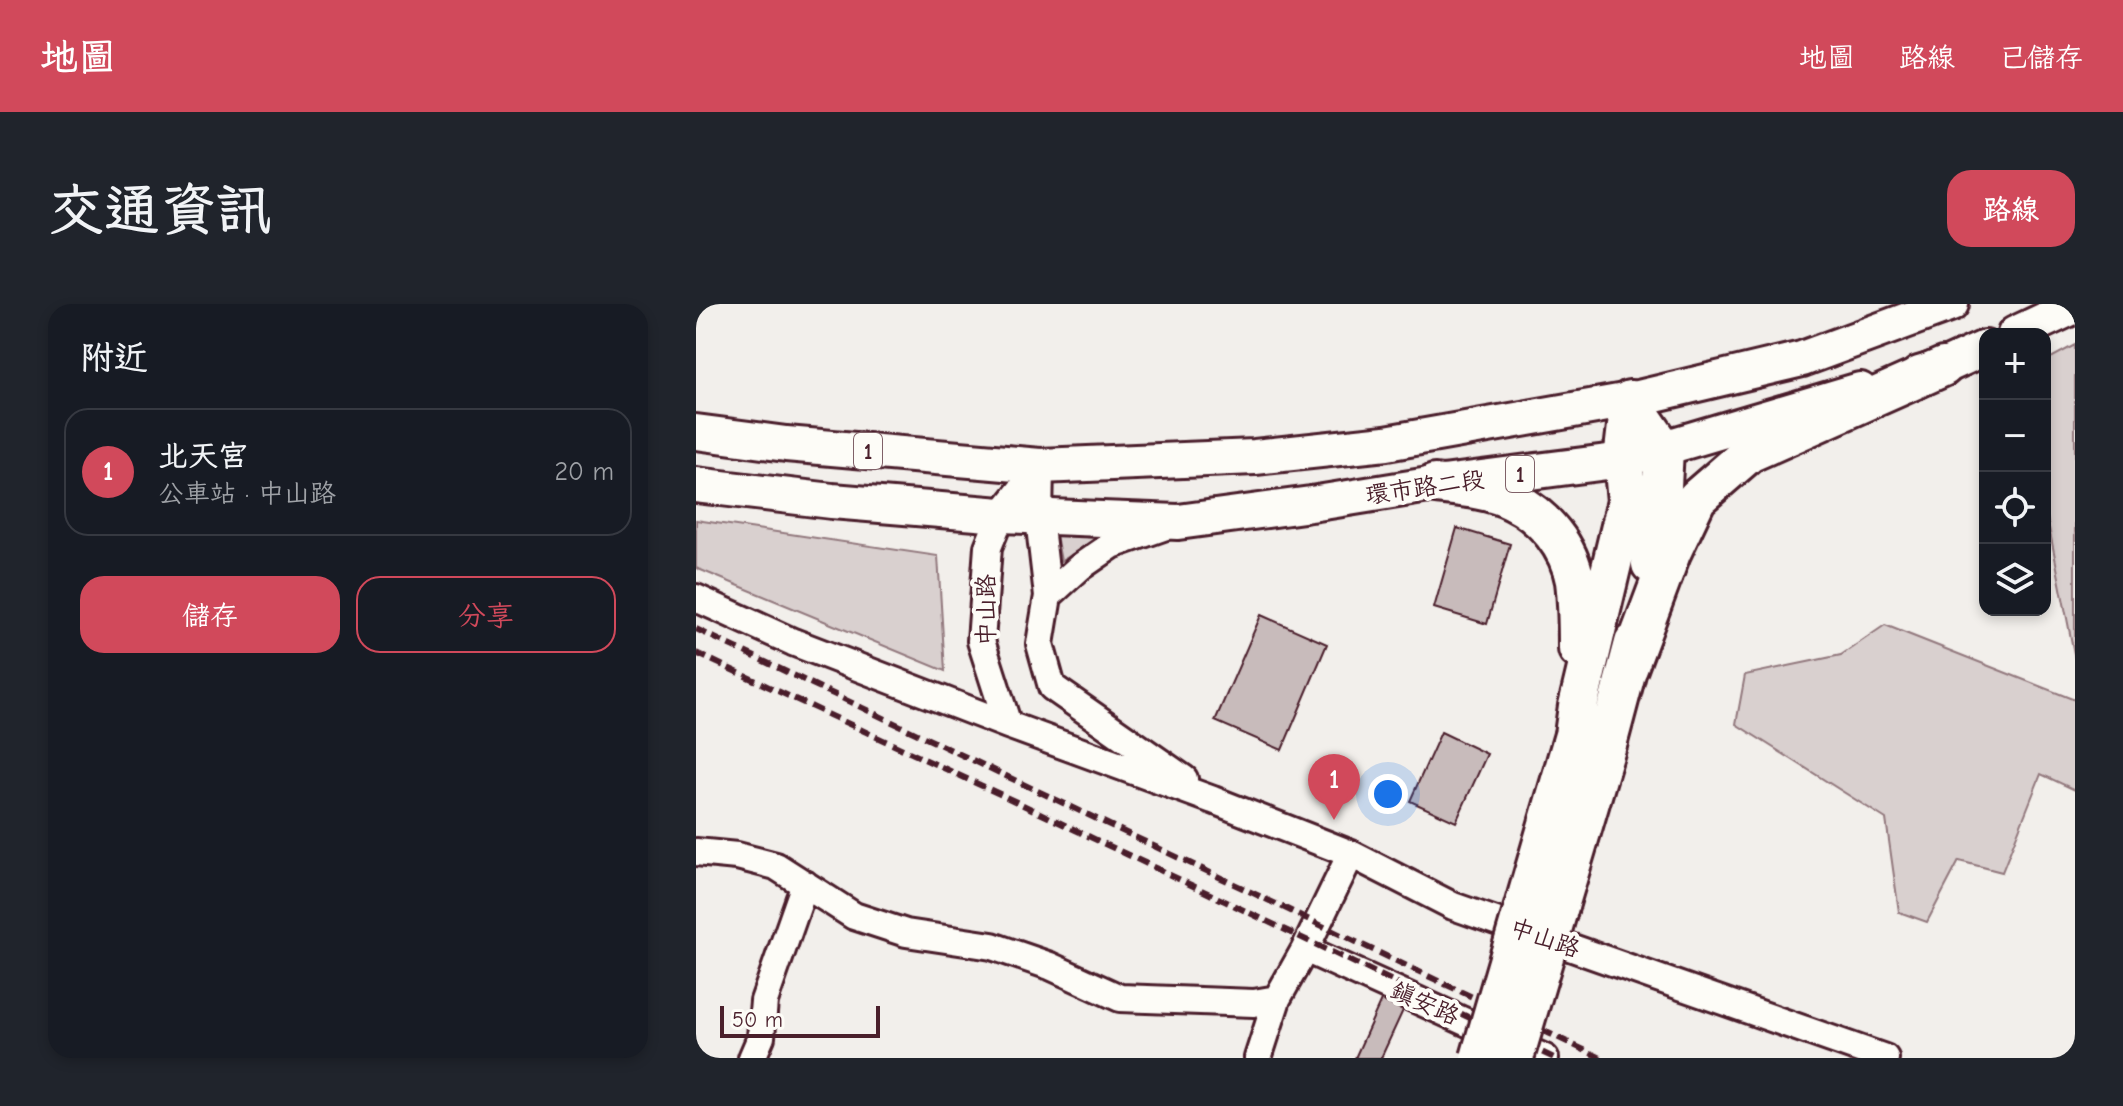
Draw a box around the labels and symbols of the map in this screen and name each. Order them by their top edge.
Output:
road number: 1 [854,433,882,469]
road number: 1 [1506,456,1534,492]
street label: 環市路二段 [1364,465,1486,509]
street label: 中山路 [972,574,1000,646]
pin: 1 [1308,754,1360,820]
your location [1368,774,1408,814]
street label: 中山路 [1506,913,1584,963]
street label: 鎮安路 [1386,976,1464,1030]
scale bar [720,1002,880,1038]

